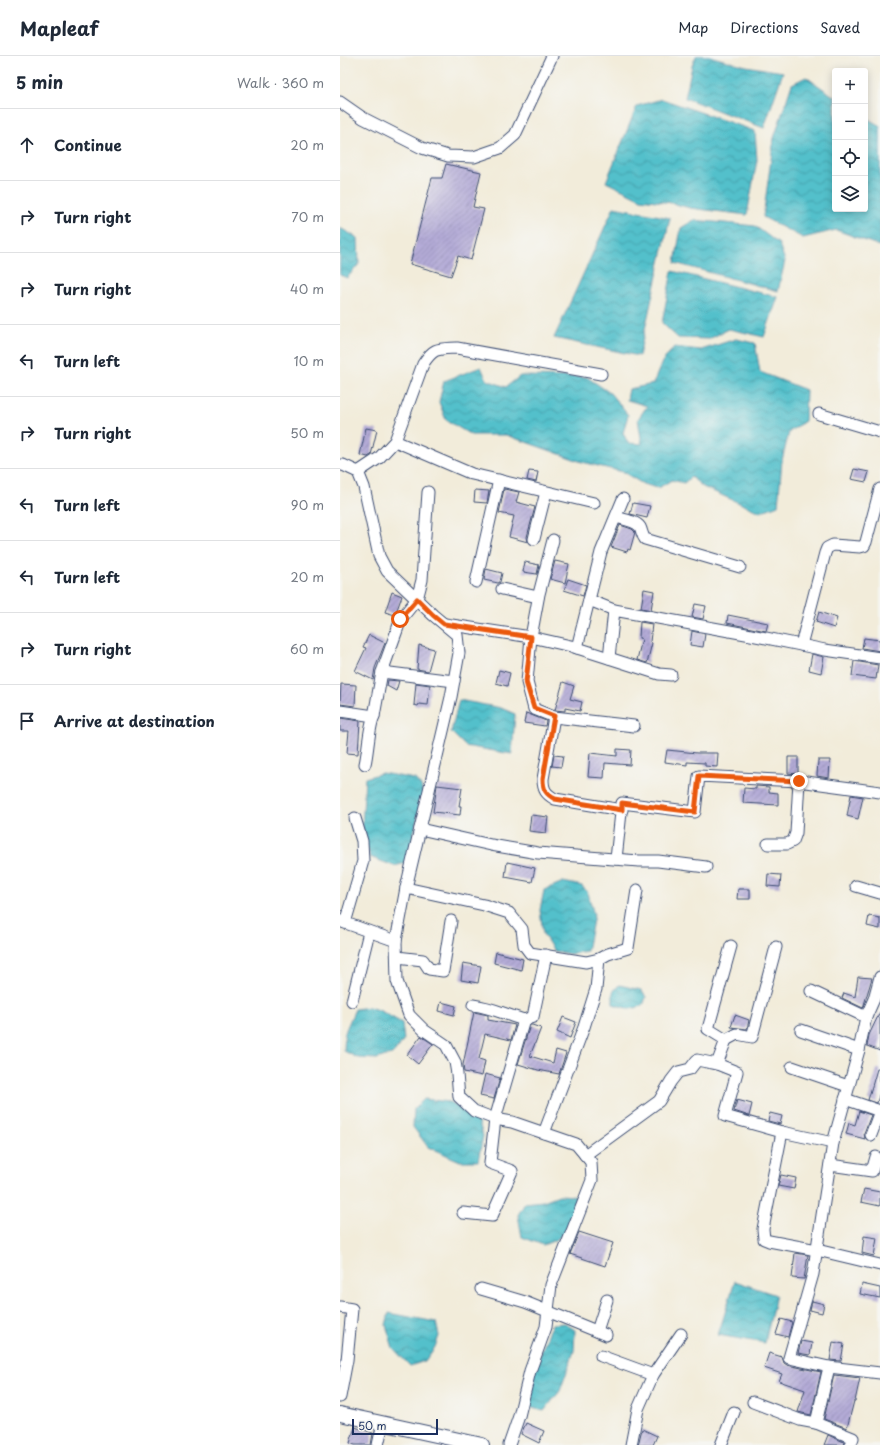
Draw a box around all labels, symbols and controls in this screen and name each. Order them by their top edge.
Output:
text: Mapleaf [20,14,98,42]
text: Map [678,17,708,38]
text: Directions [730,17,798,38]
text: Saved [820,17,860,38]
map controls [832,68,868,212]
button: + [832,68,868,104]
text: 5 min [16,69,63,95]
text: Walk · 360 m [237,73,324,92]
button: − [832,104,868,140]
text: Continue [54,133,122,156]
icon: ahead [16,134,38,156]
text: 20 m [290,135,324,154]
button: locate [832,140,868,176]
button: layers [832,176,868,212]
text: Turn right [54,205,131,228]
icon: right [16,206,38,228]
text: 70 m [291,207,324,226]
text: Turn right [54,277,131,300]
icon: right [16,278,38,300]
text: 40 m [290,279,324,298]
text: Turn left [54,349,120,372]
icon: left [16,350,38,372]
text: 10 m [294,351,324,370]
text: Turn right [54,421,131,444]
icon: right [16,422,38,444]
text: 50 m [290,423,324,442]
text: Turn left [54,493,120,516]
icon: left [16,494,38,516]
text: 90 m [291,495,324,514]
text: Turn left [54,565,120,588]
icon: left [16,566,38,588]
text: 20 m [290,567,324,586]
route start [391,610,409,628]
text: Turn right [54,637,131,660]
icon: right [16,638,38,660]
text: 60 m [290,639,324,658]
text: Arrive at destination [54,709,215,732]
icon: arrive [16,710,38,732]
route end [790,772,808,790]
scale bar [352,1417,438,1436]
text: 50 m [358,1417,387,1434]

